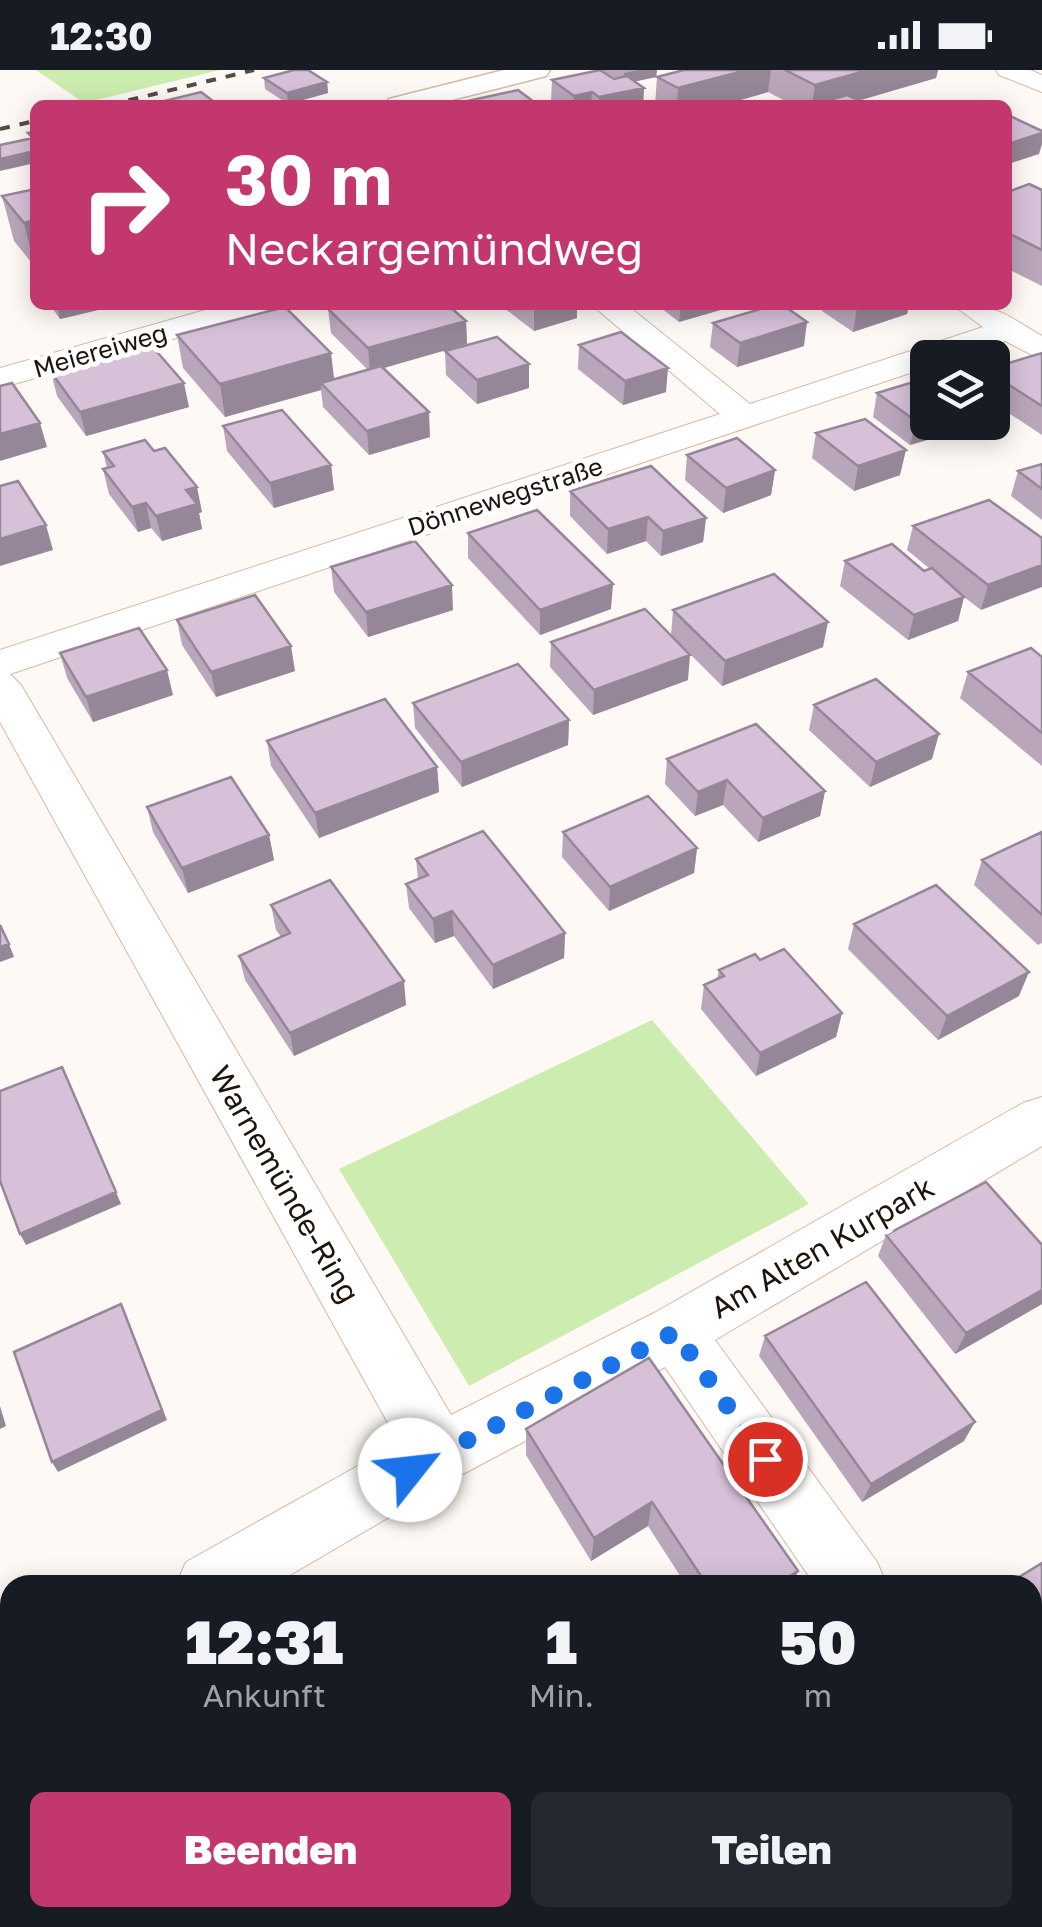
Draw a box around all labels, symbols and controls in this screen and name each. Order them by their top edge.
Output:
text: 12:30 [50,13,153,58]
text: 30 m [225,136,392,220]
icon: right [60,140,190,270]
text: Neckargemündweg [225,221,643,275]
street label: Meiereiweg [30,316,170,384]
map controls [910,340,1010,440]
button: layers [910,340,1010,440]
street label: Dönnewegstraße [404,450,606,542]
street label: Warnemünde-Ring [202,1059,368,1309]
street label: Am Alten Kurpark [704,1168,940,1326]
pin [723,1417,808,1502]
position arrow [358,1418,462,1522]
icon: arrive [738,1432,793,1487]
text: 12:31 [185,1605,343,1677]
text: 1 [546,1605,577,1677]
text: 50 [779,1605,857,1677]
text: Ankunft [203,1676,326,1714]
text: Min. [529,1676,594,1714]
text: m [804,1676,832,1714]
button: Beenden [30,1792,511,1907]
button: Teilen [531,1792,1012,1907]

